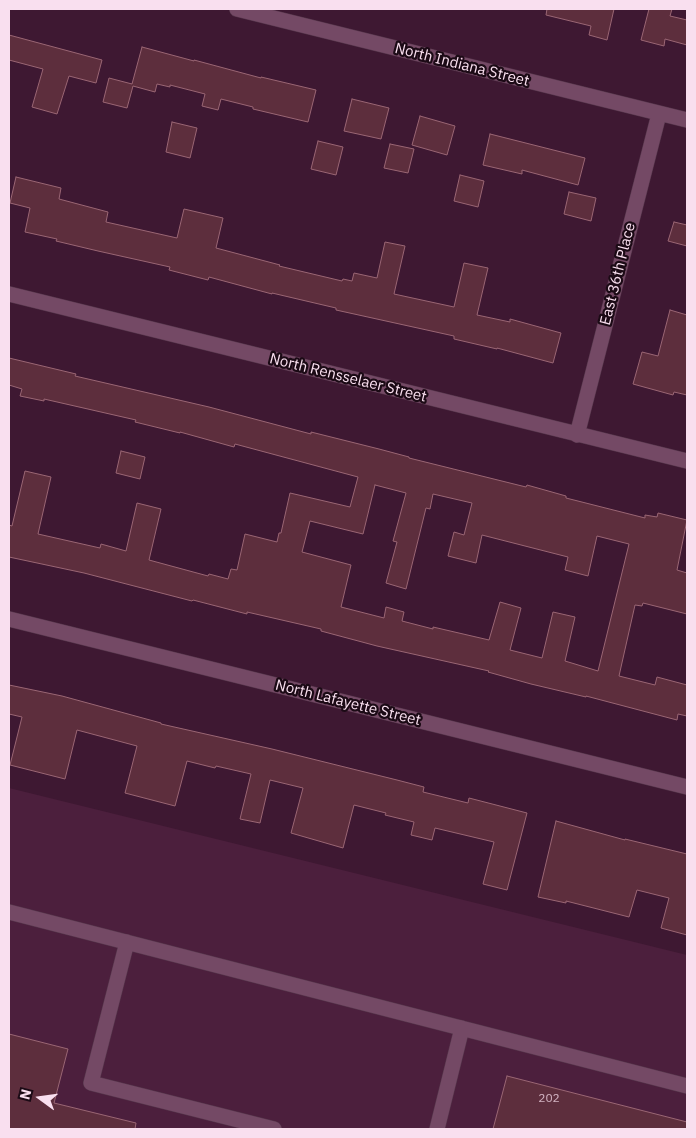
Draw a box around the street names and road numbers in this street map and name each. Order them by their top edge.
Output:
street label: North Indiana Street [393,40,531,90]
street label: East 36th Place [597,221,639,327]
street label: North Rensselaer Street [268,350,428,406]
street label: North Lafayette Street [273,676,423,730]

